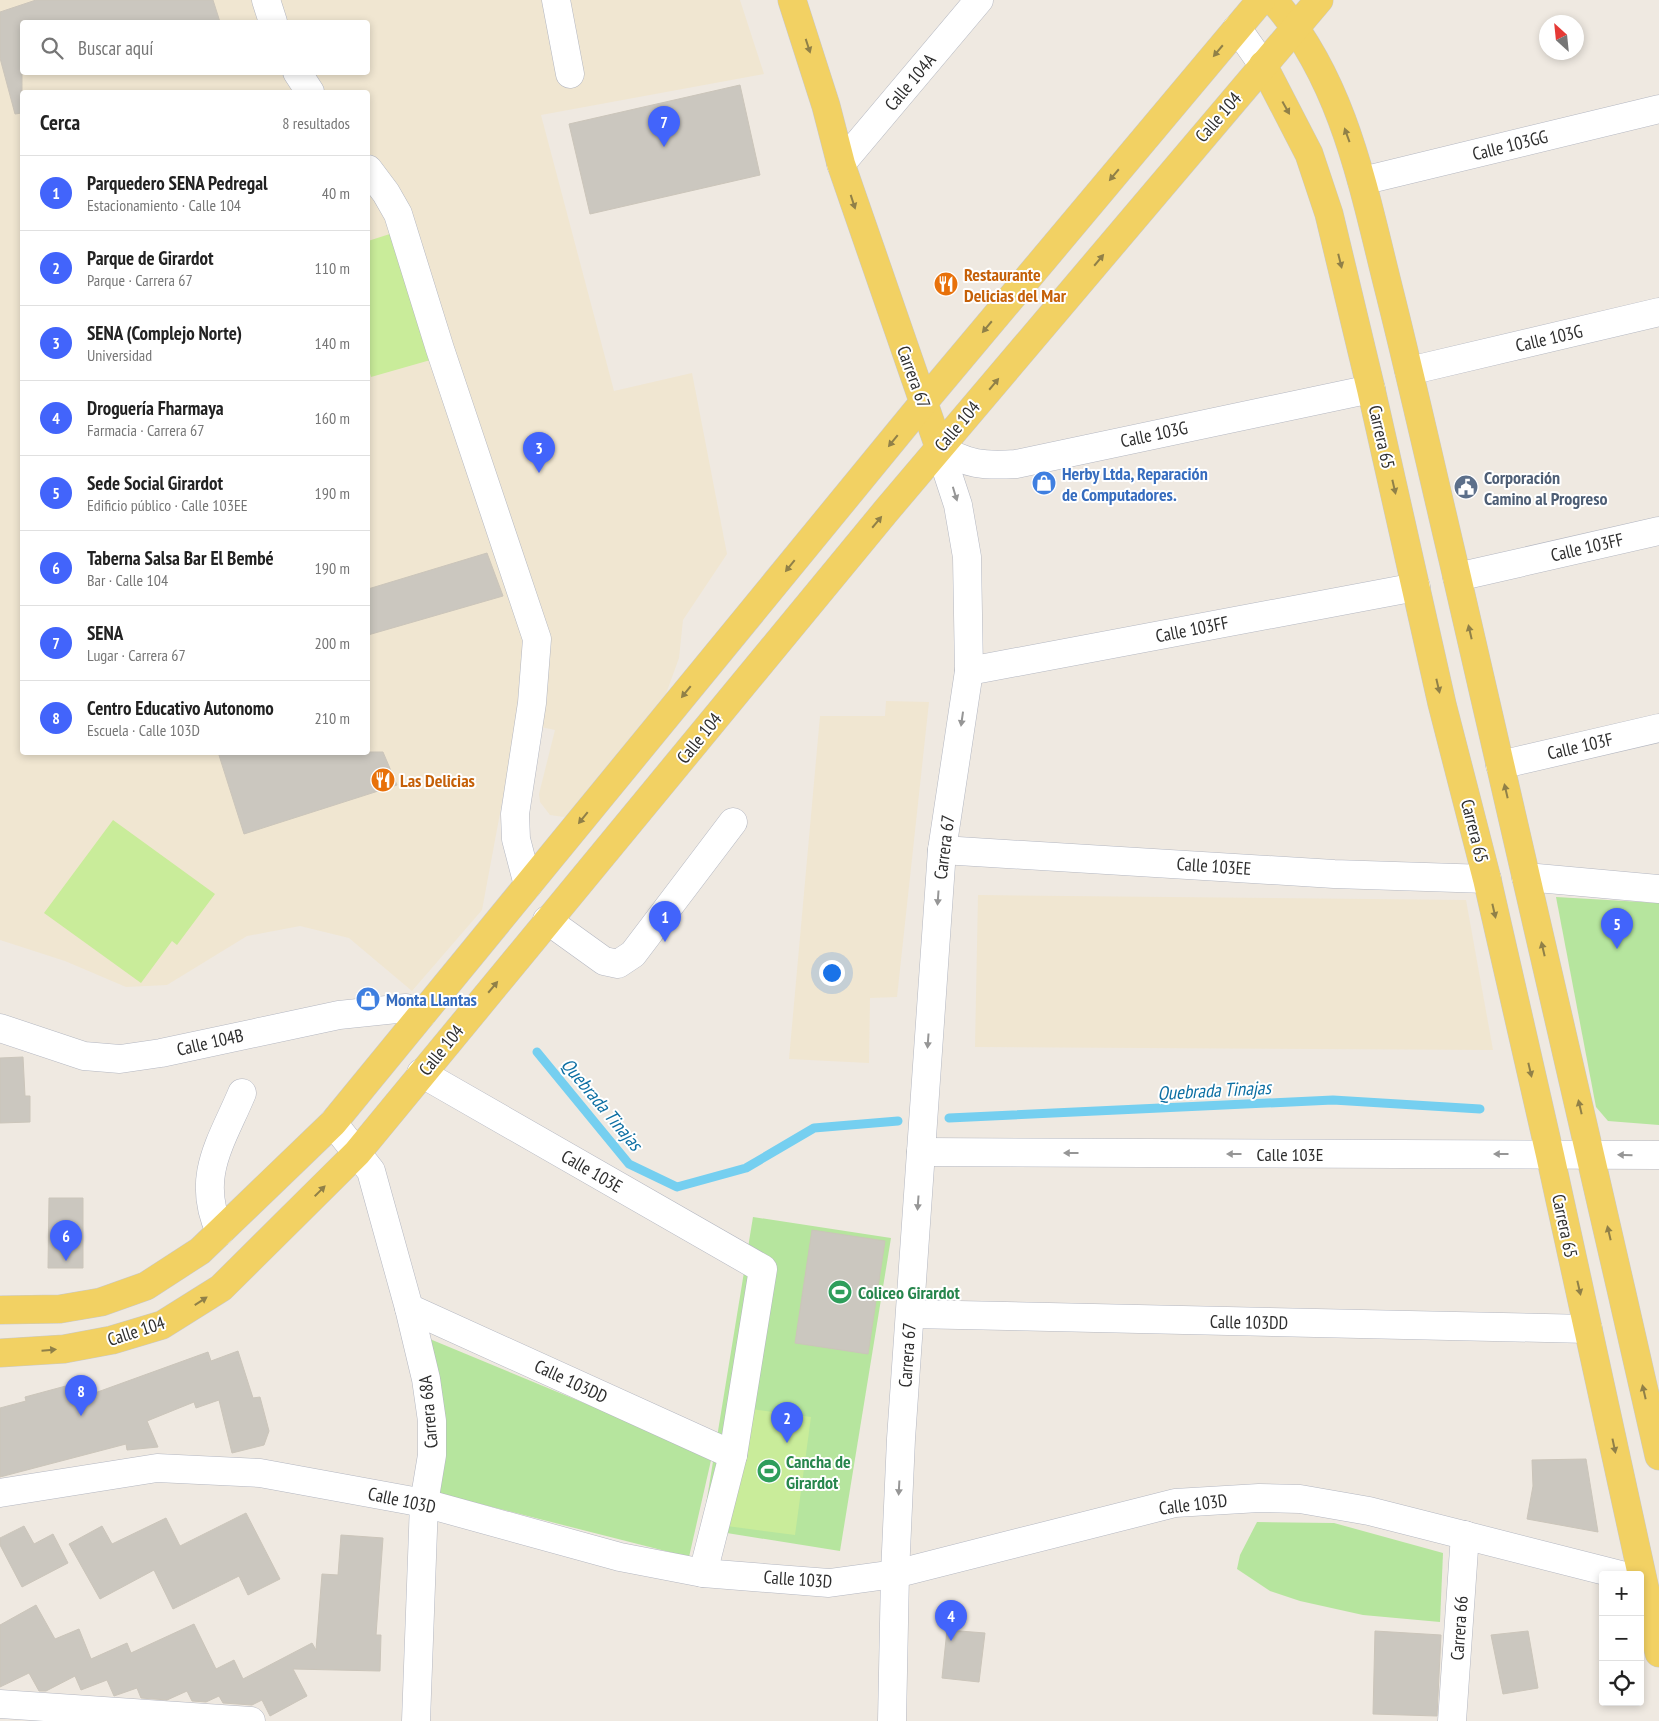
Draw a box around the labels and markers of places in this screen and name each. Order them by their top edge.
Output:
pin: 7 [648,106,680,147]
place label: Restaurante Delicias del Mar [964,263,1067,307]
restaurant icon: Restaurante Delicias del Mar [933,271,959,297]
pin: 3 [523,432,555,473]
place label: Herby Ltda, Reparación de Computadores. [1062,462,1208,506]
place label: Corporación Camino al Progreso [1484,466,1608,510]
shop icon: Herby Ltda, Reparación de Computadores. [1031,470,1057,496]
public building icon: Corporación Camino al Progreso [1453,474,1479,500]
restaurant icon: Las Delicias [370,767,396,793]
place label: Las Delicias [400,769,475,792]
pin: 1 [649,901,681,942]
pin: 5 [1601,908,1633,949]
shop icon: Monta Llantas [355,986,381,1012]
place label: Monta Llantas [386,988,477,1011]
pin: 6 [50,1220,82,1261]
sports icon: Coliceo Girardot [827,1279,853,1305]
place label: Coliceo Girardot [858,1281,960,1304]
pin: 8 [65,1375,97,1416]
pin: 2 [771,1402,803,1443]
place label: Cancha de Girardot [786,1450,851,1494]
sports icon: Cancha de Girardot [756,1458,782,1484]
pin: 4 [935,1600,967,1641]

